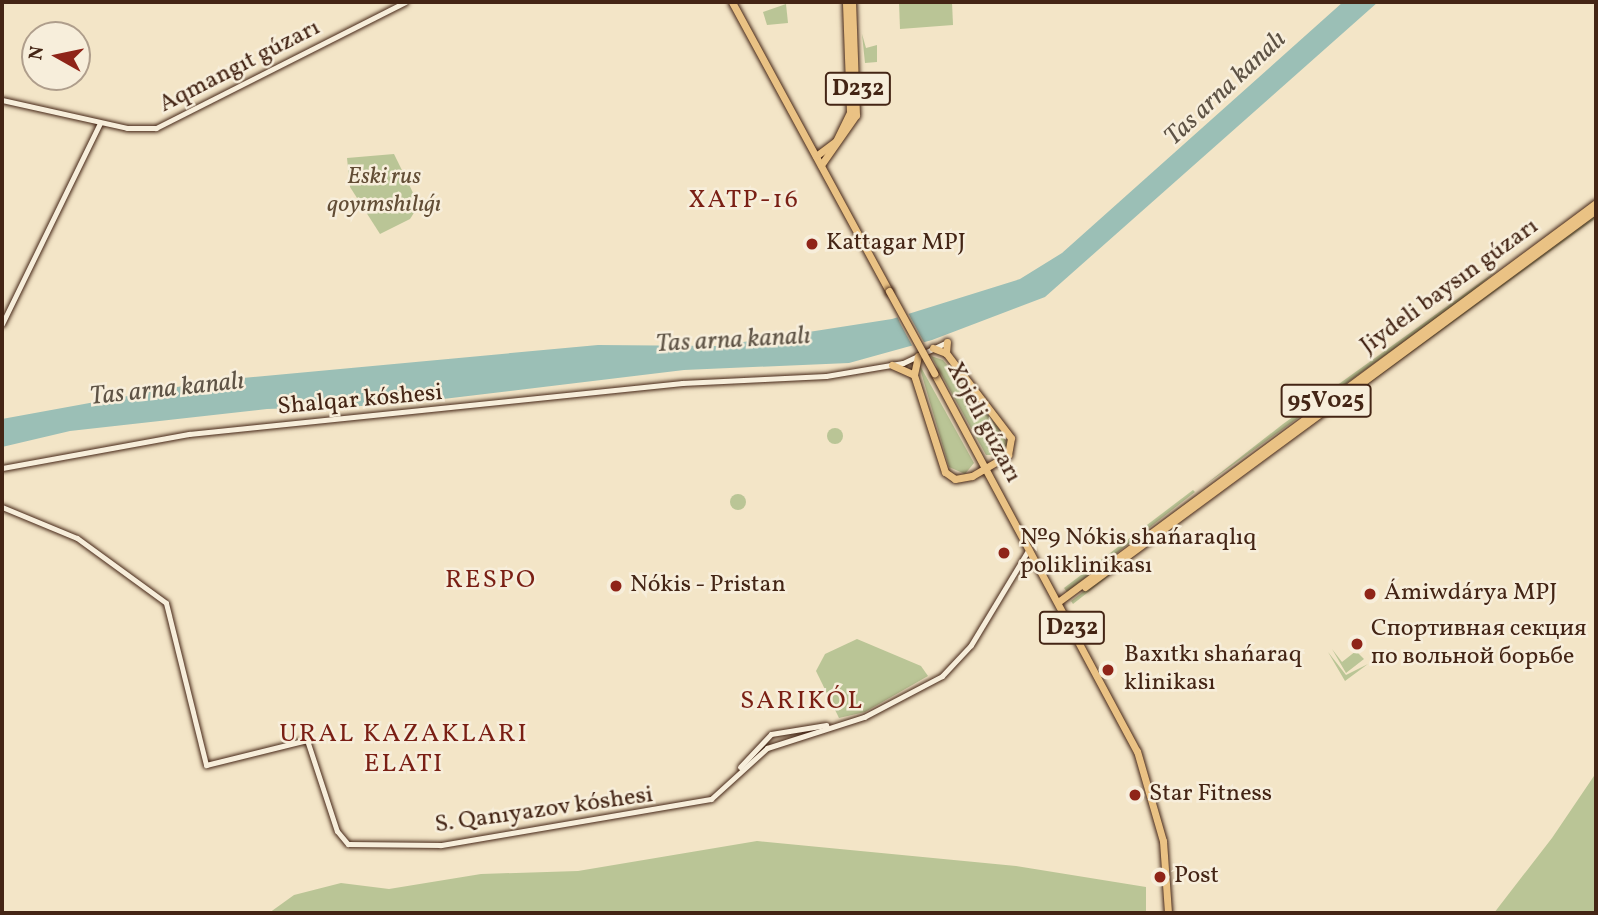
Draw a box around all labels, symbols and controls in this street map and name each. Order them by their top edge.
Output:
street label: Aqmangıt gúzarı [155,14,325,120]
north arrow [21,21,91,91]
water label: Tas arna kanalı [1159,25,1293,153]
text: N [23,44,51,62]
road number: D232 [825,69,891,108]
park label: Eski rus qoyımshılıǵı [327,164,441,220]
district label: XATP-16 [689,185,799,217]
street label: Jiydeli baysın gúzarı [1355,213,1545,361]
place label: Kattagar MPJ [826,230,966,258]
marker: Kattagar MPJ [804,236,820,252]
water label: Tas arna kanalı [655,321,811,361]
street label: Xojeli gúzarı [939,358,1027,488]
water label: Tas arna kanalı [88,366,246,414]
street label: Shalqar kóshesi [276,379,444,423]
road number: 95V025 [1280,382,1372,420]
place label: №9 Nókis shańaraqlıq poliklinikası [1020,525,1256,581]
marker: №9 Nókis shańaraqlıq poliklinikası [994,543,1014,563]
district label: RESPO [446,565,536,597]
place label: Nókis - Pristan [630,572,787,600]
marker: Nókis - Pristan [608,578,624,594]
place label: Ámiwdárya MPJ [1384,580,1557,608]
marker: Ámiwdárya MPJ [1362,586,1378,602]
road number: D232 [1039,608,1105,648]
place label: Спортивная секция по вольной борьбе [1371,616,1587,672]
marker: Спортивная секция по вольной борьбе [1349,636,1365,652]
place label: Baxıtkı shańaraq klinikası [1124,642,1302,698]
marker: Baxıtkı shańaraq klinikası [1098,660,1118,680]
district label: SARIKÓL [741,686,863,718]
district label: URAL KAZAKLARI ELATI [281,719,527,780]
street label: S. Qanıyazov kóshesi [433,781,655,841]
place label: Star Fitness [1149,781,1272,809]
marker: Star Fitness [1127,787,1143,803]
place label: Post [1174,863,1219,891]
marker: Post [1152,869,1168,885]

